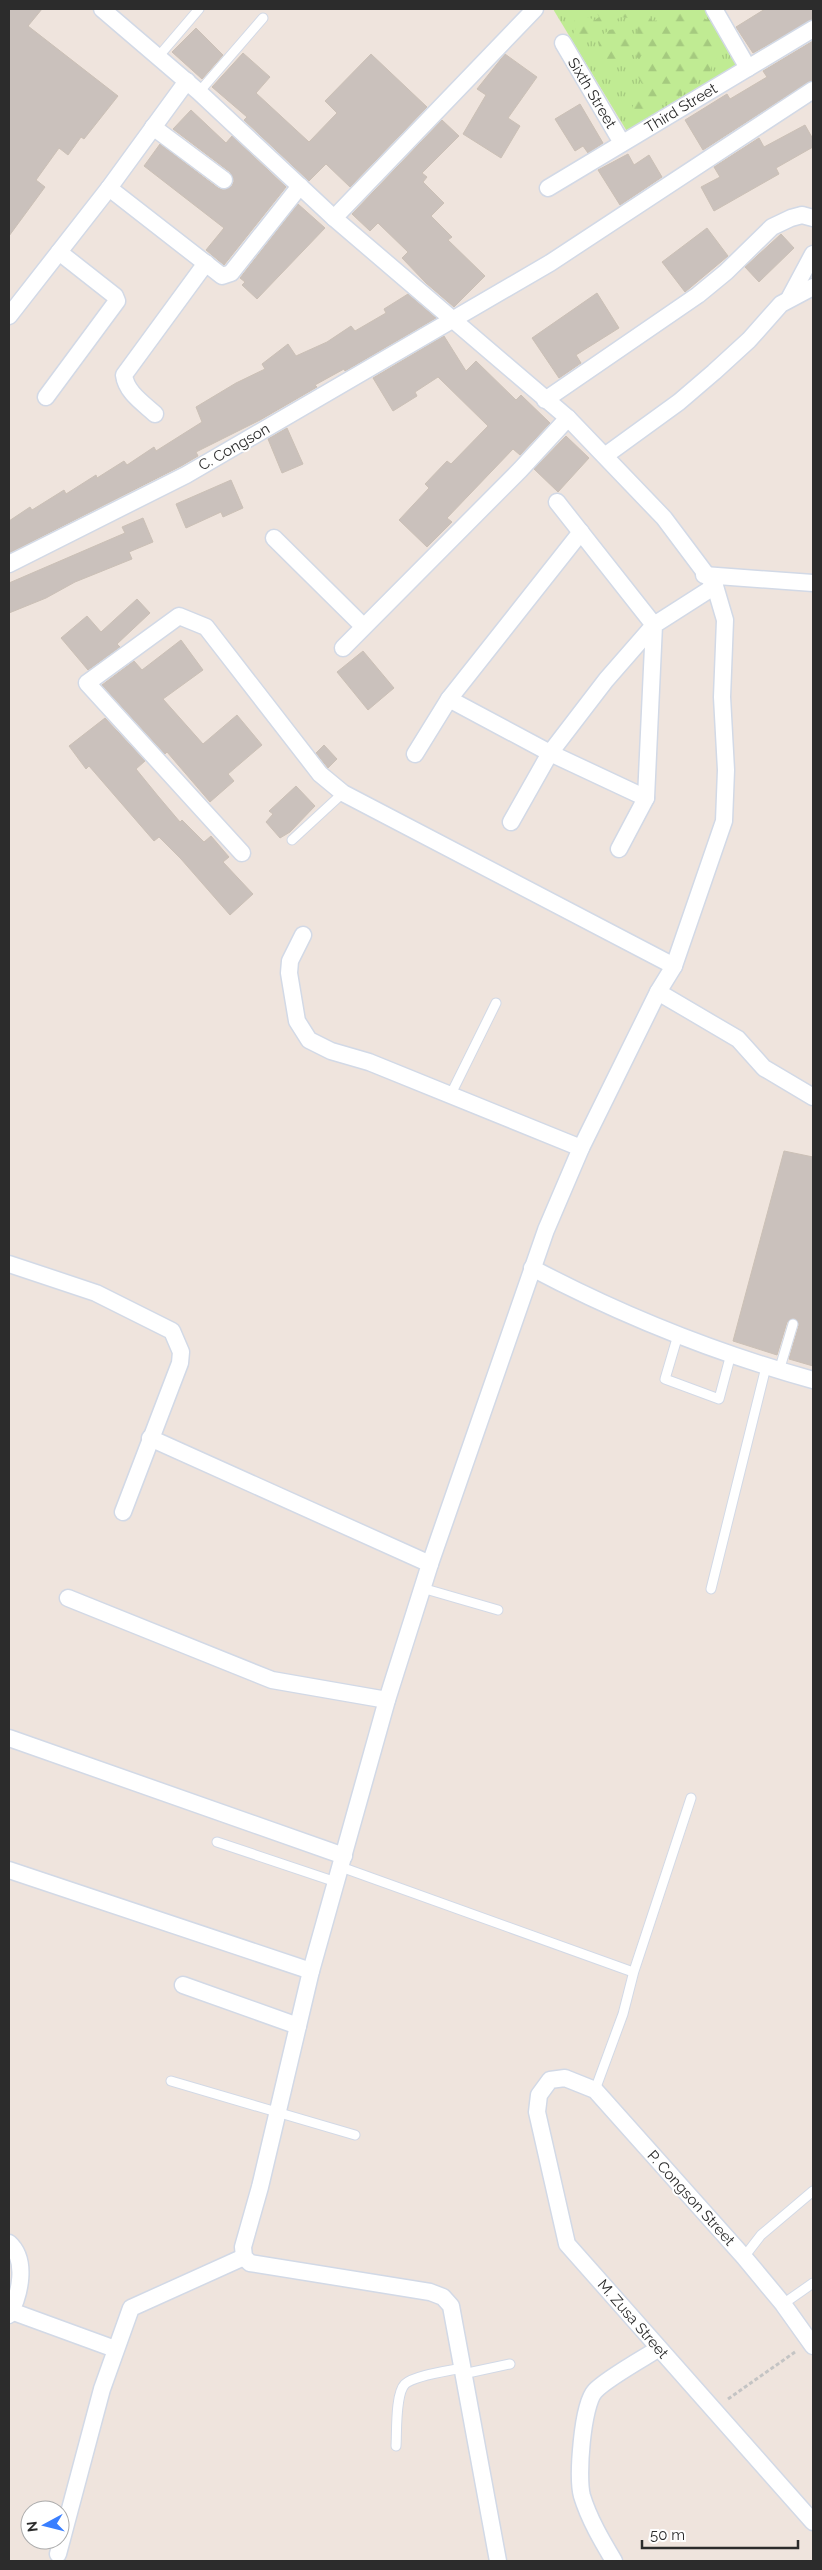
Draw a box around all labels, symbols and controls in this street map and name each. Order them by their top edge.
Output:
street label: Sixth Street [564,54,620,132]
street label: Third Street [642,79,720,137]
street label: C. Congson [195,419,273,475]
street label: P. Congson Street [643,2147,739,2249]
street label: M. Zusa Street [594,2276,672,2362]
north arrow [20,2500,70,2550]
scale bar [642,2518,798,2550]
text: N [24,2520,41,2533]
text: 50 m [650,2526,685,2544]

